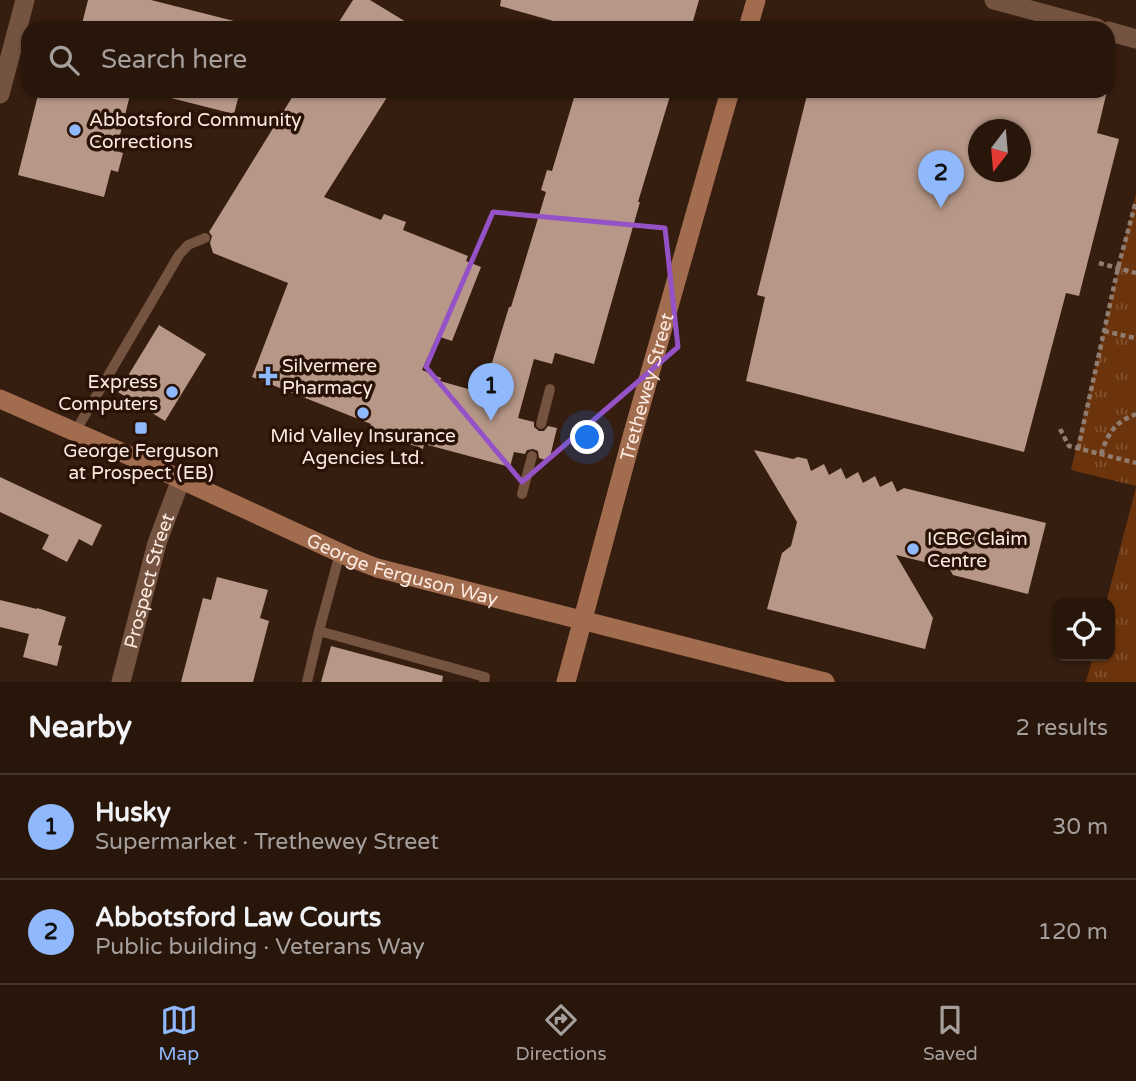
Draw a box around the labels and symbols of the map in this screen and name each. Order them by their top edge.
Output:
place label: Abbotsford Community Corrections [89,109,302,153]
north arrow [968,119,1031,182]
marker: Abbotsford Community Corrections [67,122,83,138]
pin: 2 [918,150,964,208]
street label: Trethewey Street [616,310,679,463]
place label: Silvermere Pharmacy [282,355,377,399]
pin: 1 [468,363,514,421]
marker: Silvermere Pharmacy [260,368,276,384]
place label: Express Computers [58,371,158,415]
marker: Express Computers [164,384,180,400]
marker: Mid Valley Insurance Agencies Ltd. [355,405,371,421]
marker: George Ferguson at Prospect (EB) [133,420,149,436]
your location [570,420,604,454]
place label: Mid Valley Insurance Agencies Ltd. [270,425,456,469]
place label: George Ferguson at Prospect (EB) [63,440,219,484]
street label: Prospect Street [120,510,179,651]
place label: ICBC Claim Centre [927,528,1028,572]
street label: George Ferguson Way [303,529,500,610]
marker: ICBC Claim Centre [905,541,921,557]

